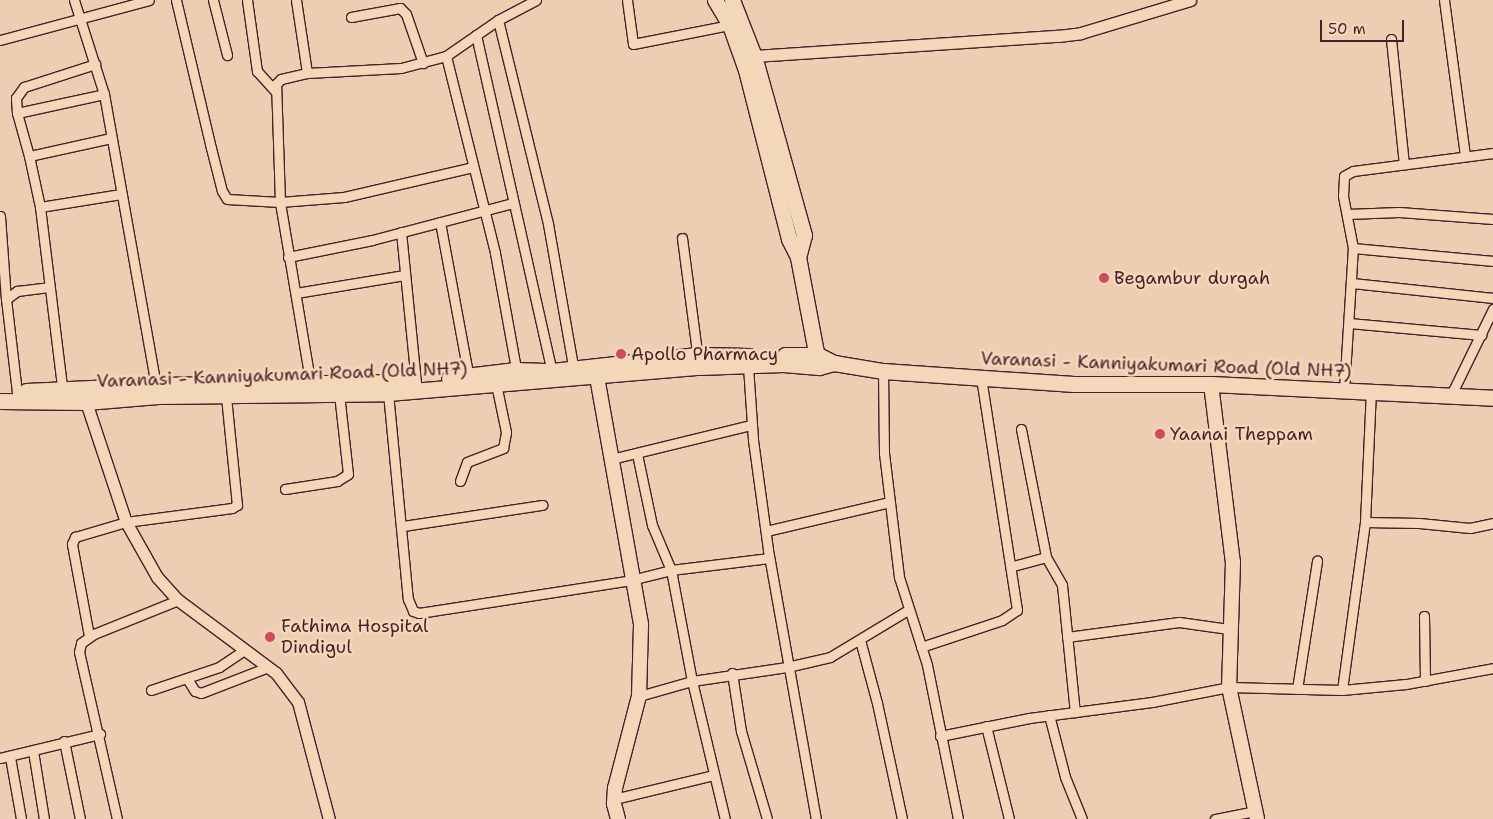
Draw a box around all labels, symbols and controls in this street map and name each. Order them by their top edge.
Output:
scale bar [1323,10,1407,42]
text: 50 m [1328,19,1366,39]
place label: Begambur durgah [1114,267,1270,289]
marker: Begambur durgah [1098,272,1110,284]
place label: Apollo Pharmacy [631,343,778,365]
marker: Apollo Pharmacy [615,348,627,360]
street label: Varanasi - Kanniyakumari Road (Old NH7) [980,348,1352,382]
street label: Varanasi - Kanniyakumari Road (Old NH7) [96,358,468,392]
place label: Yaanai Theppam [1170,423,1313,445]
marker: Yaanai Theppam [1154,428,1166,440]
place label: Fathima Hospital Dindigul [281,616,429,659]
marker: Fathima Hospital Dindigul [263,630,277,644]

